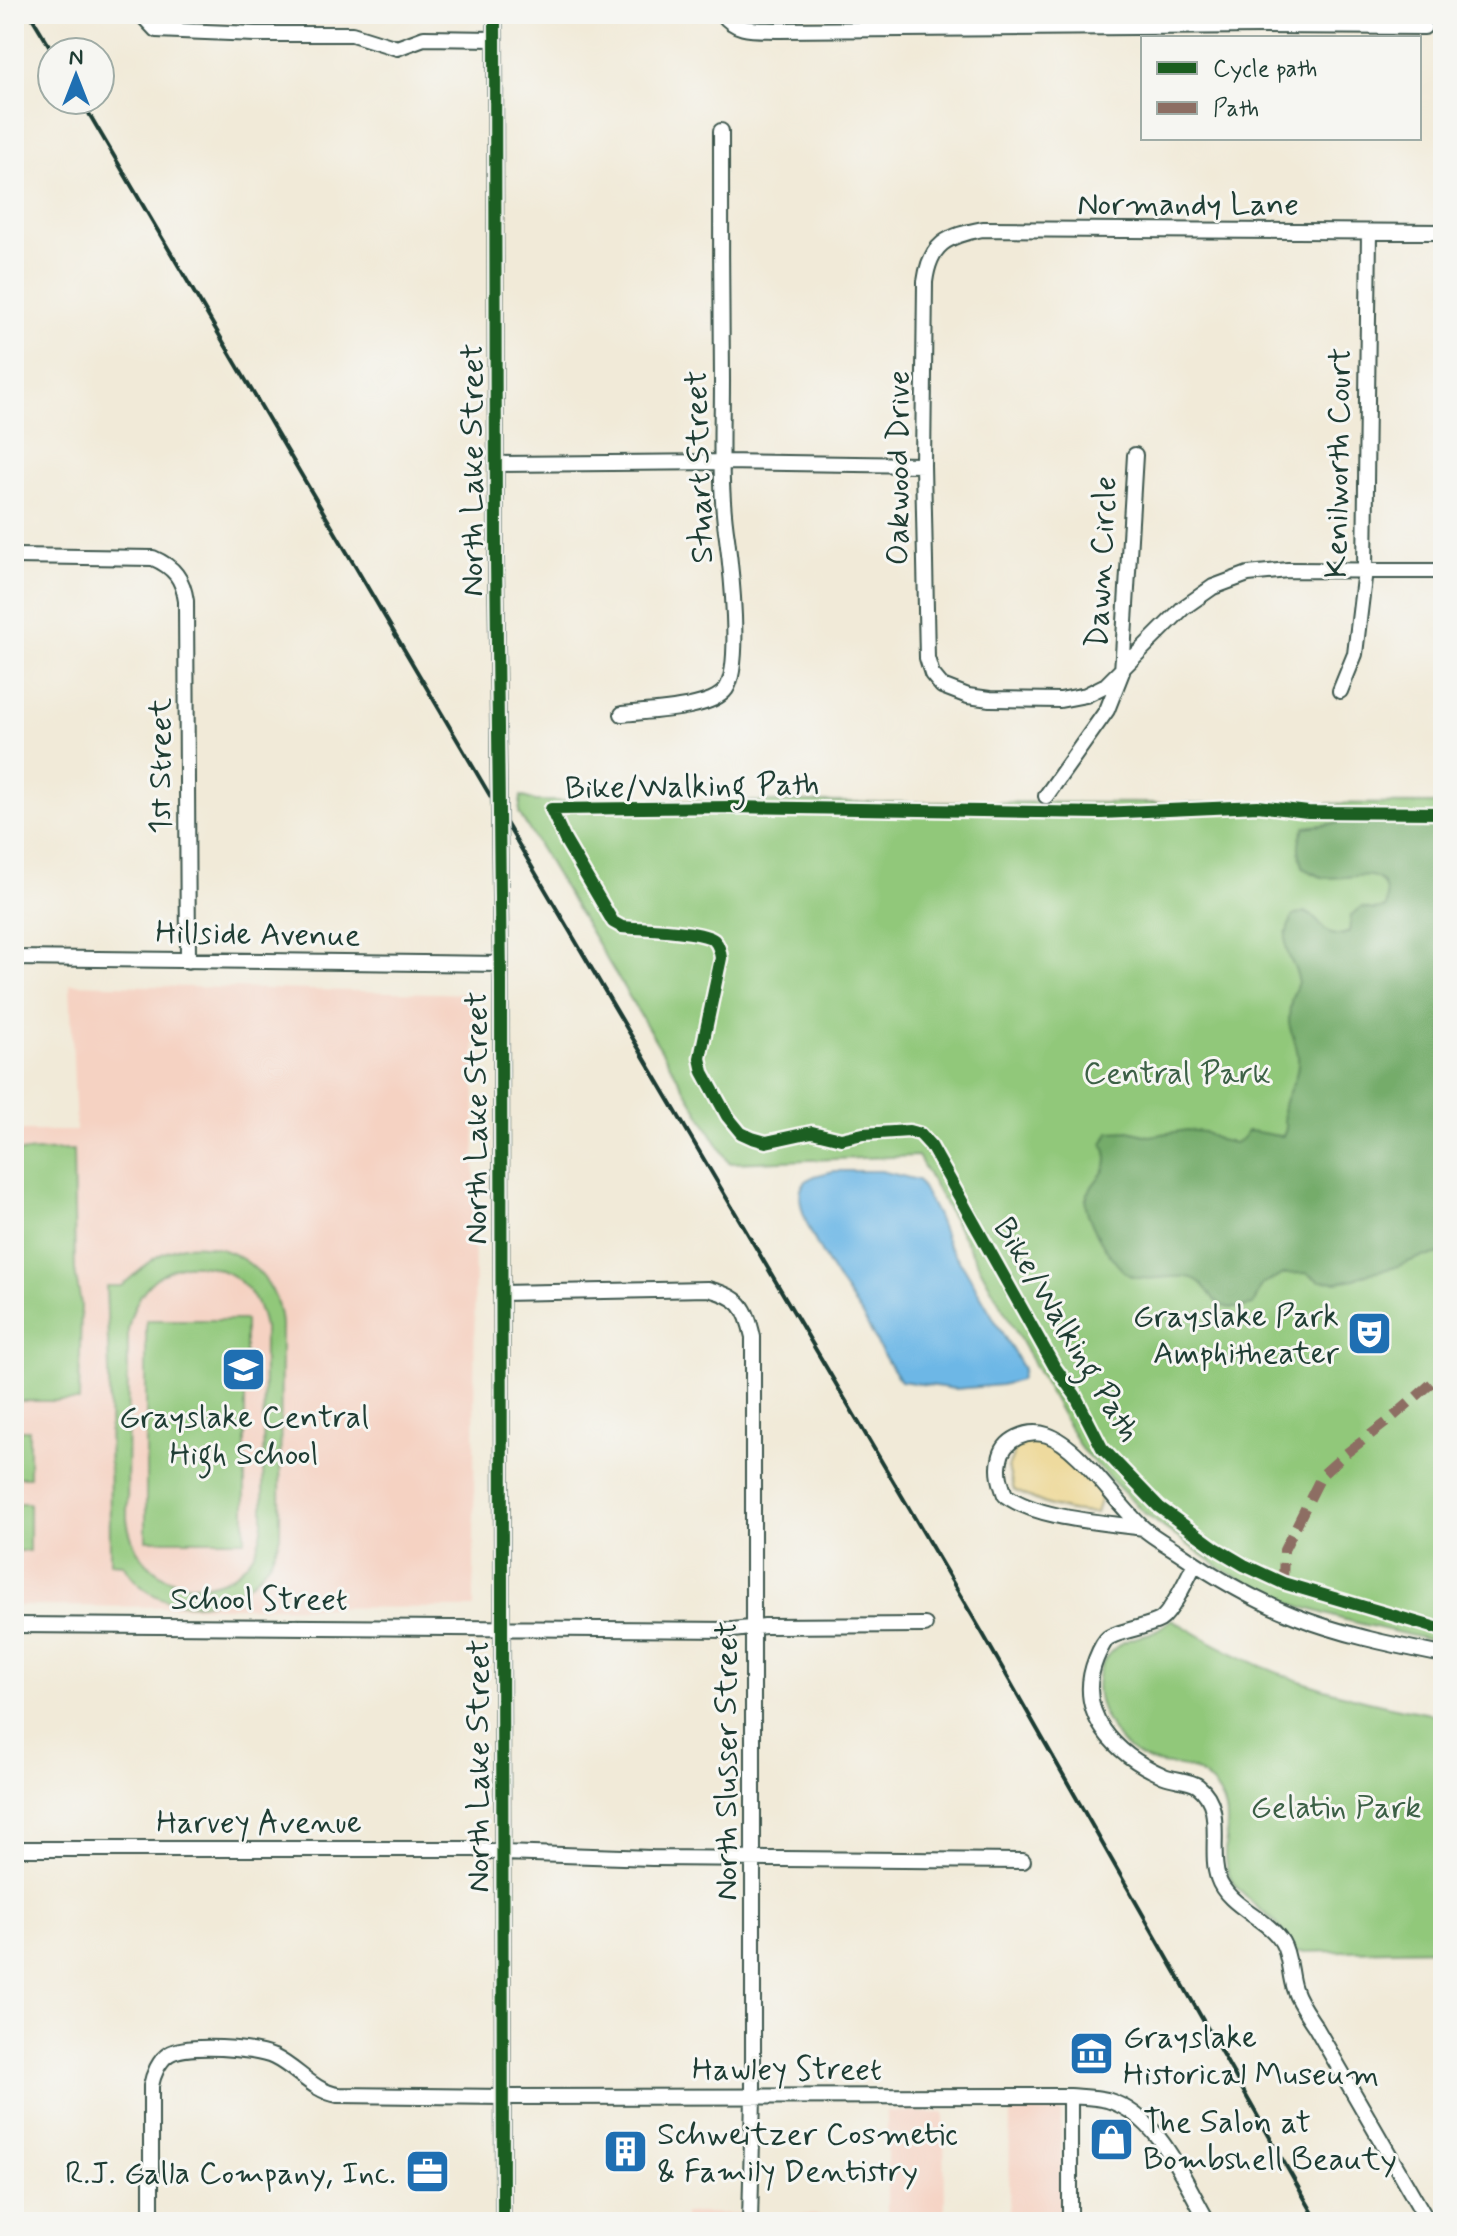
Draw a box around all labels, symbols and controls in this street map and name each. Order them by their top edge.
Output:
north arrow [36,36,116,116]
legend [1141,36,1421,140]
text: N [69,44,83,72]
text: Cycle path [1213,54,1318,85]
text: Path [1213,94,1259,125]
street label: Normandy Lane [1077,184,1299,226]
street label: North Lake Street [452,343,494,597]
street label: Kenilworth Court [1316,347,1362,579]
street label: Stuart Street [676,370,724,564]
street label: Oakwood Drive [878,370,920,566]
street label: Dawn Circle [1077,475,1127,649]
street label: 1st Street [140,697,182,834]
street label: Bike/Walking Path [564,764,820,813]
street label: Hillside Avenue [155,912,361,958]
street label: North Lake Street [456,991,498,1245]
park label: Central Park [1083,1053,1271,1095]
street label: Bike/Walking Path [980,1210,1150,1452]
place label: Grayslake Park Amphitheater [1133,1296,1340,1375]
theatre icon: Grayslake Park Amphitheater [1346,1309,1394,1357]
school or university icon: Grayslake Central High School [220,1345,268,1393]
place label: Grayslake Central High School [119,1397,369,1479]
street label: School Street [170,1579,348,1621]
street label: North Slusser Street [706,1621,748,1901]
street label: North Lake Street [458,1639,500,1893]
park label: Gelatin Park [1250,1787,1422,1829]
street label: Harvey Avenue [156,1802,362,1844]
place label: Grayslake Historical Museum [1123,2017,1379,2096]
museum icon: Grayslake Historical Museum [1068,2030,1116,2078]
street label: Hawley Street [692,2049,882,2091]
place label: The Salon at Bombshell Beauty [1143,2102,1397,2181]
place label: Schweitzer Cosmetic & Family Dentistry [657,2114,958,2193]
shop icon: The Salon at Bombshell Beauty [1088,2115,1136,2163]
building icon: Schweitzer Cosmetic & Family Dentistry [602,2127,650,2175]
office icon: R.J. Galla Company, Inc. [403,2148,451,2196]
place label: R.J. Galla Company, Inc. [65,2153,396,2195]

